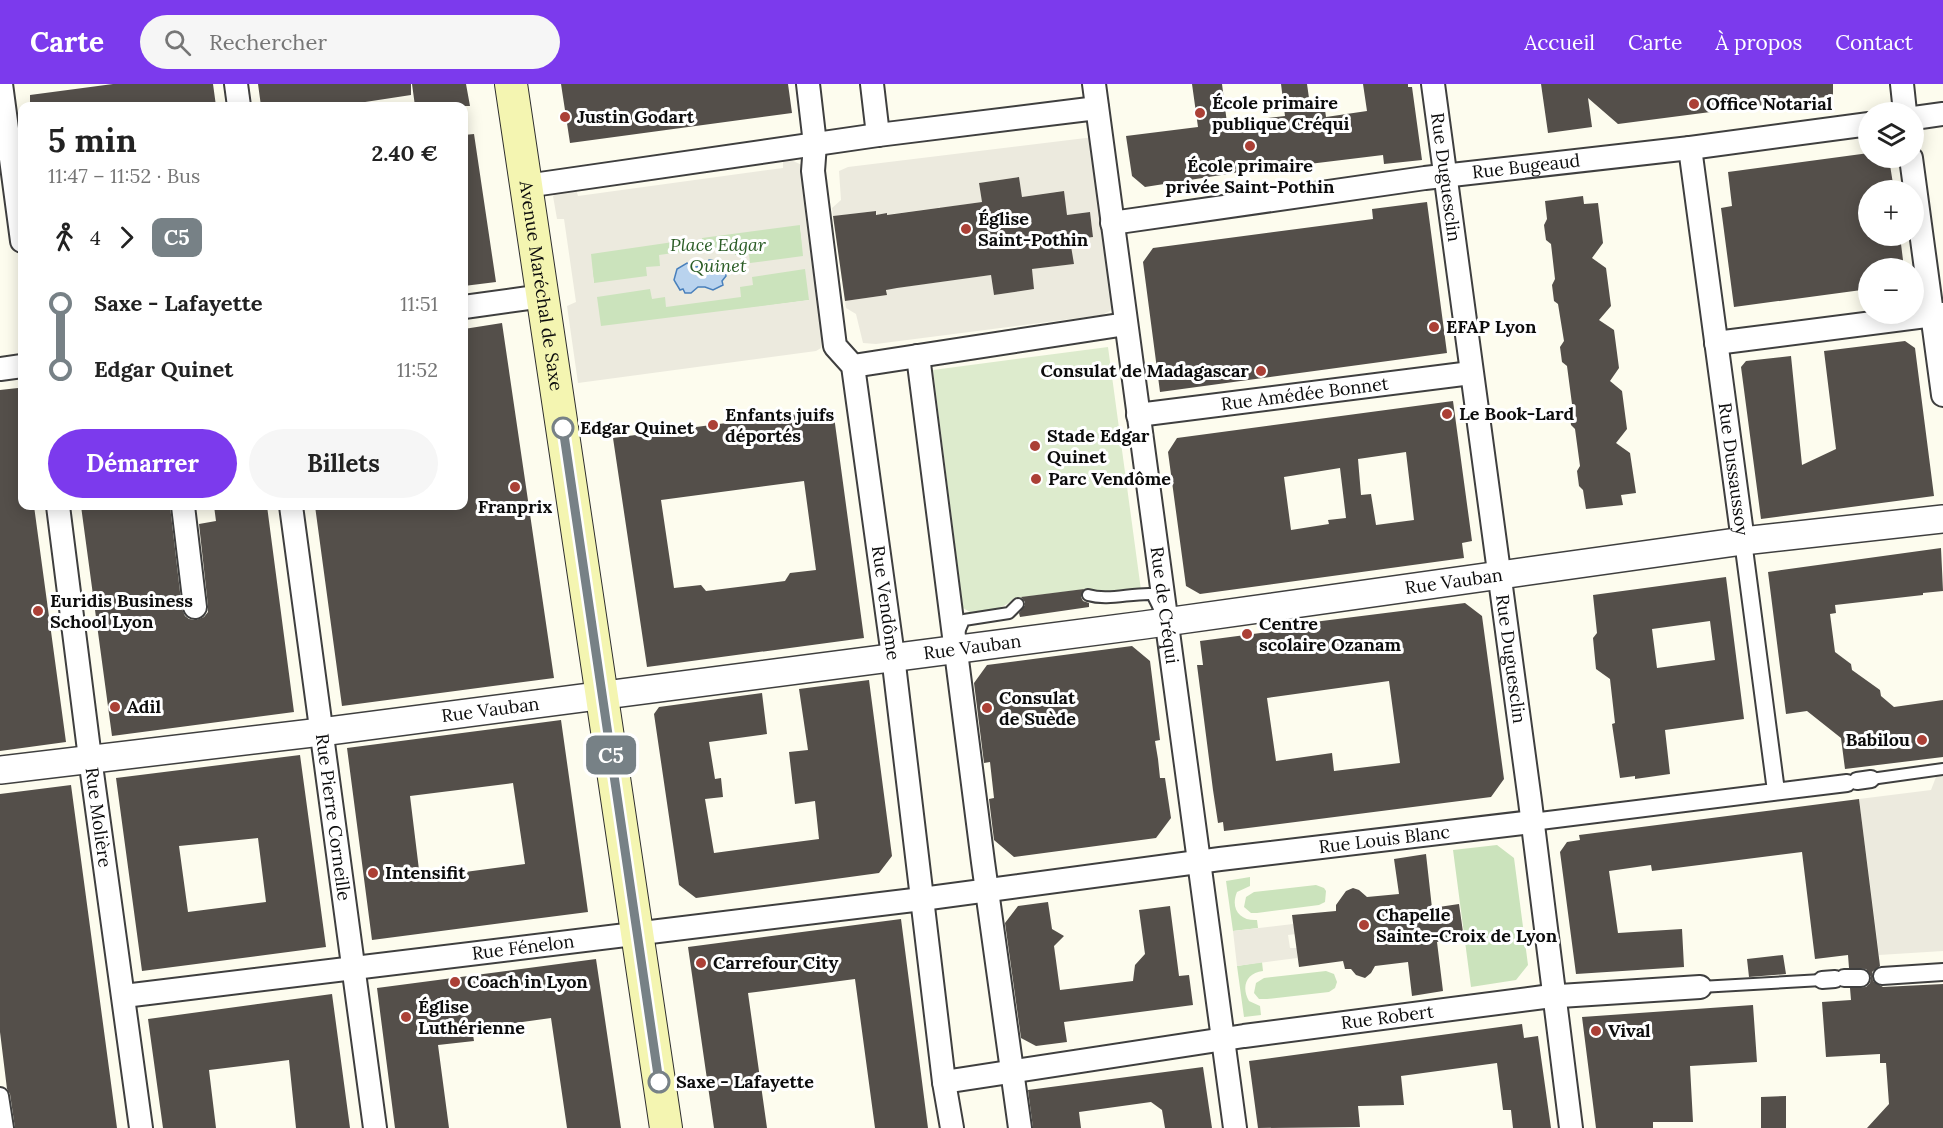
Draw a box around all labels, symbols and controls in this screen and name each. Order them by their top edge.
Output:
search box [140,15,560,69]
text: Carte [30,24,104,60]
icon: search [161,26,194,59]
text: Rechercher [209,28,327,56]
text: Accueil [1524,29,1595,56]
text: Carte [1628,29,1682,56]
text: À propos [1715,29,1802,56]
text: Contact [1835,29,1913,56]
place label: École primaire publique Créqui [1212,91,1350,135]
place label: Office Notarial [1706,92,1833,115]
marker: Office Notarial [1687,97,1701,111]
map controls [1858,102,1924,324]
button: layers [1858,102,1924,168]
place label: Justin Godart [577,105,695,128]
marker: École primaire publique Créqui [1193,106,1207,120]
marker: Justin Godart [558,110,572,124]
street label: Rue Duguesclin [1426,111,1466,243]
text: 5 min [48,119,137,161]
text: 2.40 € [372,139,438,167]
marker: École primaire privée Saint-Pothin [1243,139,1257,153]
street label: Rue Bugeaud [1471,148,1582,184]
place label: École primaire privée Saint-Pothin [1166,154,1335,198]
text: 11:47 – 11:52 · Bus [48,163,200,188]
street label: Avenue Maréchal de Saxe [514,178,568,393]
button: + [1858,180,1924,246]
place label: Église Saint-Pothin [978,207,1089,251]
icon: walk [48,221,81,254]
icon: forward [110,221,143,254]
marker: Église Saint-Pothin [959,222,973,236]
text: C5 [164,224,190,251]
text: 4 [90,225,101,250]
park label: Place Edgar Quinet [670,233,767,277]
button: − [1858,258,1924,324]
text: Saxe - Lafayette [94,289,263,317]
text: 11:51 [400,291,438,316]
place label: EFAP Lyon [1446,315,1537,338]
marker: EFAP Lyon [1427,320,1441,334]
text: Edgar Quinet [94,355,233,383]
text: 11:52 [397,357,438,382]
place label: Consulat de Madagascar [1040,359,1249,382]
marker: Consulat de Madagascar [1254,364,1268,378]
street label: Rue Amédée Bonnet [1219,372,1390,415]
street label: Rue Dussaussoy [1713,401,1754,537]
place label: Le Book-Lard [1459,402,1575,425]
place label: Enfants juifs déportés [725,403,834,447]
marker: Le Book-Lard [1440,407,1454,421]
place label: Edgar Quinet [580,416,695,439]
marker: Edgar Quinet [552,417,574,439]
marker: Enfants juifs déportés [706,418,720,432]
place label: Stade Edgar Quinet [1047,424,1150,468]
button: Démarrer [48,429,237,498]
button: Billets [249,429,438,498]
marker: Stade Edgar Quinet [1028,439,1042,453]
place label: Parc Vendôme [1048,467,1171,490]
marker: Parc Vendôme [1029,472,1043,486]
marker: Franprix [508,480,522,494]
place label: Franprix [478,495,552,518]
street label: Rue Vendôme [867,544,905,662]
street label: Rue de Créqui [1146,545,1184,665]
street label: Rue Vauban [1403,563,1504,599]
place label: Euridis Business School Lyon [50,589,193,633]
street label: Rue Duguesclin [1491,593,1531,725]
marker: Euridis Business School Lyon [31,604,45,618]
place label: Centre scolaire Ozanam [1259,612,1401,656]
marker: Centre scolaire Ozanam [1240,627,1254,641]
street label: Rue Vauban [922,629,1023,665]
place label: Consulat de Suède [999,686,1076,730]
street label: Rue Vauban [440,692,541,727]
place label: Adil [127,695,161,718]
marker: Adil [108,700,122,714]
marker: Consulat de Suède [980,701,994,715]
place label: Babilou [1846,728,1910,751]
street label: Rue Pierre Corneille [311,732,356,902]
marker: Babilou [1915,733,1929,747]
line badge: C5 [584,736,638,774]
text: C5 [598,742,624,769]
street label: Rue Molière [80,766,117,869]
street label: Rue Louis Blanc [1317,820,1451,858]
place label: Intensifit [385,861,466,884]
marker: Intensifit [366,866,380,880]
place label: Chapelle Sainte-Croix de Lyon [1376,903,1558,947]
marker: Chapelle Sainte-Croix de Lyon [1357,918,1371,932]
street label: Rue Fénelon [470,929,576,965]
place label: Carrefour City [713,951,838,974]
marker: Carrefour City [694,956,708,970]
place label: Coach in Lyon [467,970,588,993]
marker: Coach in Lyon [448,975,462,989]
place label: Église Luthérienne [418,995,525,1039]
street label: Rue Robert [1339,999,1435,1034]
marker: Église Luthérienne [399,1010,413,1024]
place label: Vival [1608,1019,1651,1042]
marker: Vival [1589,1024,1603,1038]
place label: Saxe - Lafayette [676,1070,814,1093]
marker: Saxe - Lafayette [648,1071,670,1093]

